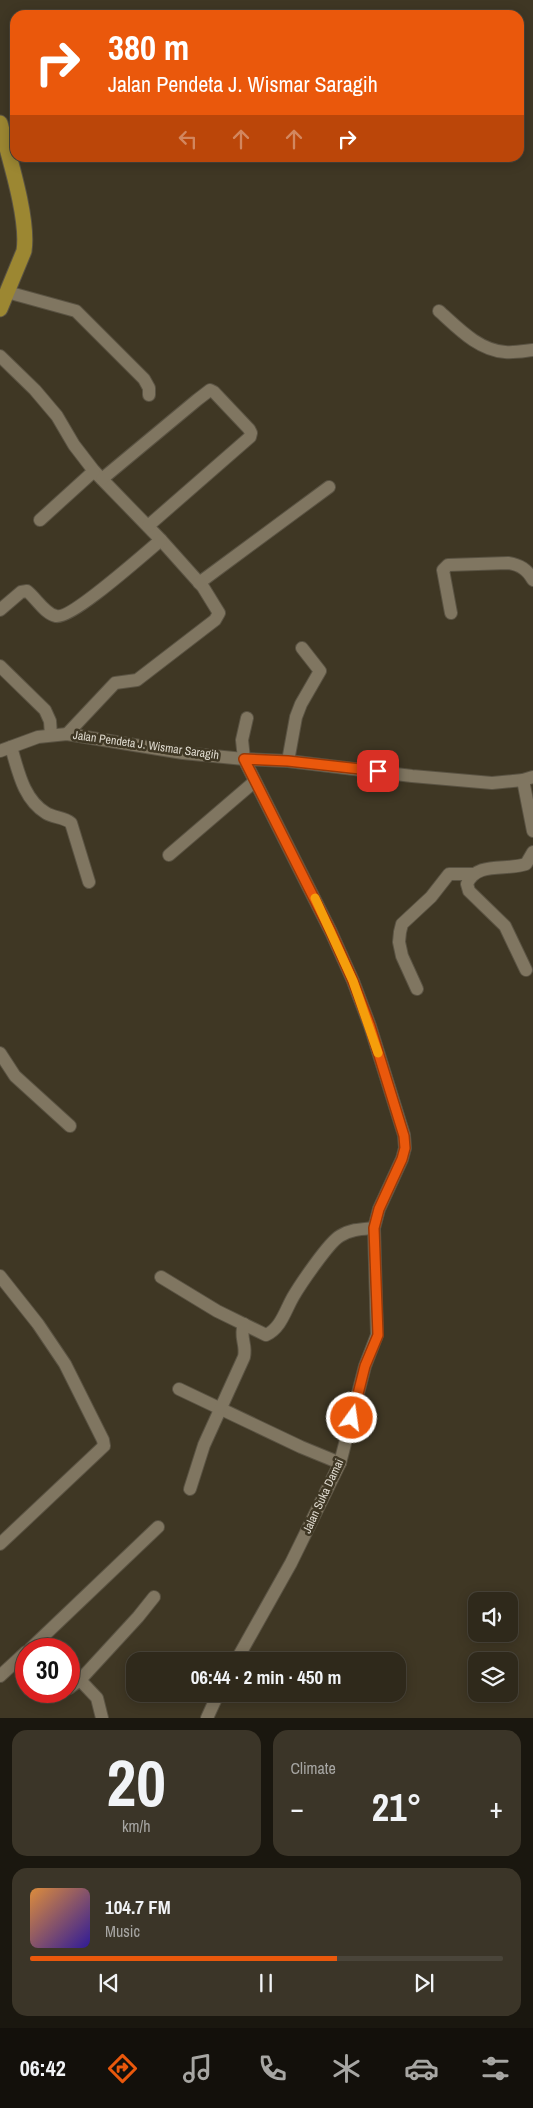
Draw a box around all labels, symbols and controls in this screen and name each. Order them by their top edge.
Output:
text: 380 m [108,24,189,71]
icon: right [25,30,90,95]
text: Jalan Pendeta J. Wismar Saragih [108,69,378,99]
icon: left [174,125,202,153]
icon: ahead [227,125,255,153]
icon: ahead [280,125,308,153]
icon: right [333,125,361,153]
street label: Jalan Pendeta J. Wismar Saragih [72,727,220,763]
pin [357,750,399,792]
icon: arrive [364,757,392,785]
position arrow [325,1391,377,1443]
street label: Jalan Suka Damai [299,1456,347,1536]
map controls [468,1592,518,1702]
button: sound [468,1592,518,1642]
speed limit sign: 30 [15,1638,80,1703]
button: layers [468,1652,518,1702]
text: 06:44 · 2 min · 450 m [191,1664,341,1690]
text: 20 [107,1739,166,1826]
text: Climate [291,1757,336,1779]
text: 21° [372,1782,422,1833]
text: − [291,1789,304,1827]
text: + [490,1789,503,1827]
text: km/h [122,1815,150,1837]
text: 104.7 FM [105,1894,171,1920]
text: Music [105,1920,140,1942]
icon: previous [95,1969,123,1997]
icon: pause [252,1969,280,1997]
icon: next [410,1969,438,1997]
icon: directions [105,2051,140,2086]
icon: music [180,2051,215,2086]
icon: phone [255,2051,290,2086]
icon: climate [329,2051,364,2086]
icon: car [404,2051,439,2086]
icon: filters [478,2051,513,2086]
text: 06:42 [20,2053,66,2083]

